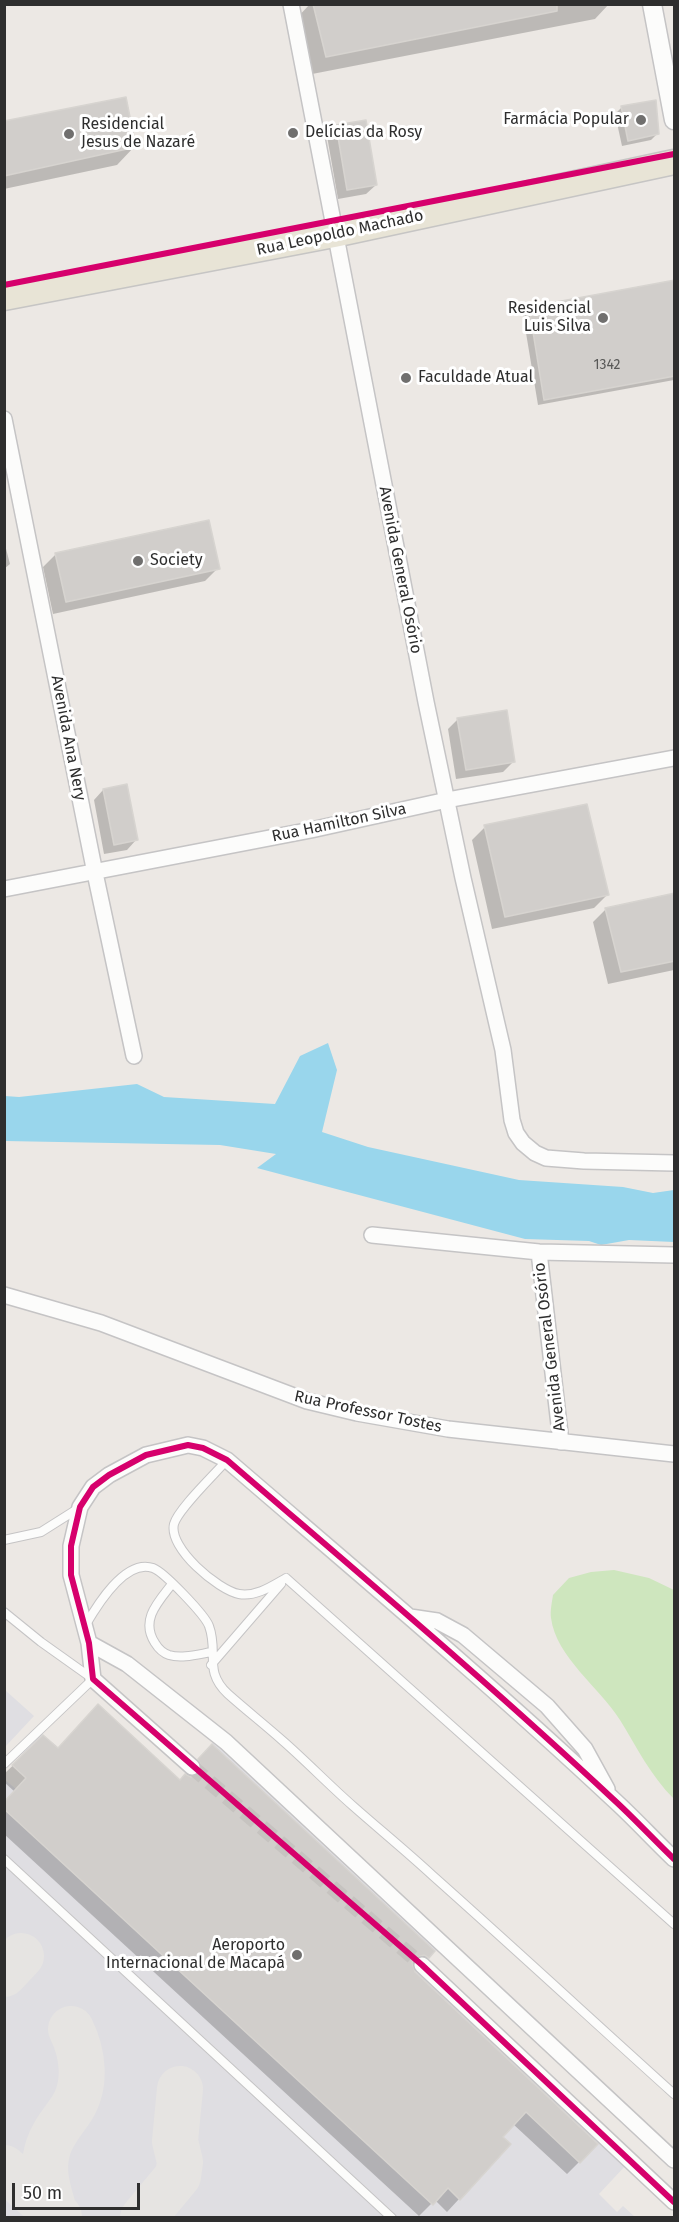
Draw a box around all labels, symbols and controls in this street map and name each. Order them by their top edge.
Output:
place label: Farmácia Popular [503,110,629,130]
marker: Farmácia Popular [634,113,648,127]
place label: Residencial Jesus de Nazaré [81,115,195,153]
place label: Delícias da Rosy [305,123,422,143]
marker: Delícias da Rosy [286,126,300,140]
marker: Residencial Jesus de Nazaré [62,127,76,141]
street label: Rua Leopoldo Machado [255,206,425,260]
place label: Residencial Luis Silva [508,299,591,337]
marker: Residencial Luis Silva [596,311,610,325]
house number: 1342 [593,357,621,373]
place label: Faculdade Atual [418,368,533,388]
marker: Faculdade Atual [399,371,413,385]
street label: Avenida General Osório [374,485,426,655]
place label: Society [150,551,203,571]
marker: Society [131,554,145,568]
street label: Avenida Ana Nery [46,674,90,802]
street label: Rua Hamilton Silva [270,799,408,847]
street label: Avenida General Osório [530,1261,570,1433]
street label: Rua Professor Tostes [292,1387,444,1437]
place label: Aeroporto Internacional de Macapá [106,1936,285,1974]
marker: Aeroporto Internacional de Macapá [290,1948,304,1962]
scale bar [15,2171,142,2209]
text: 50 m [23,2182,62,2204]

